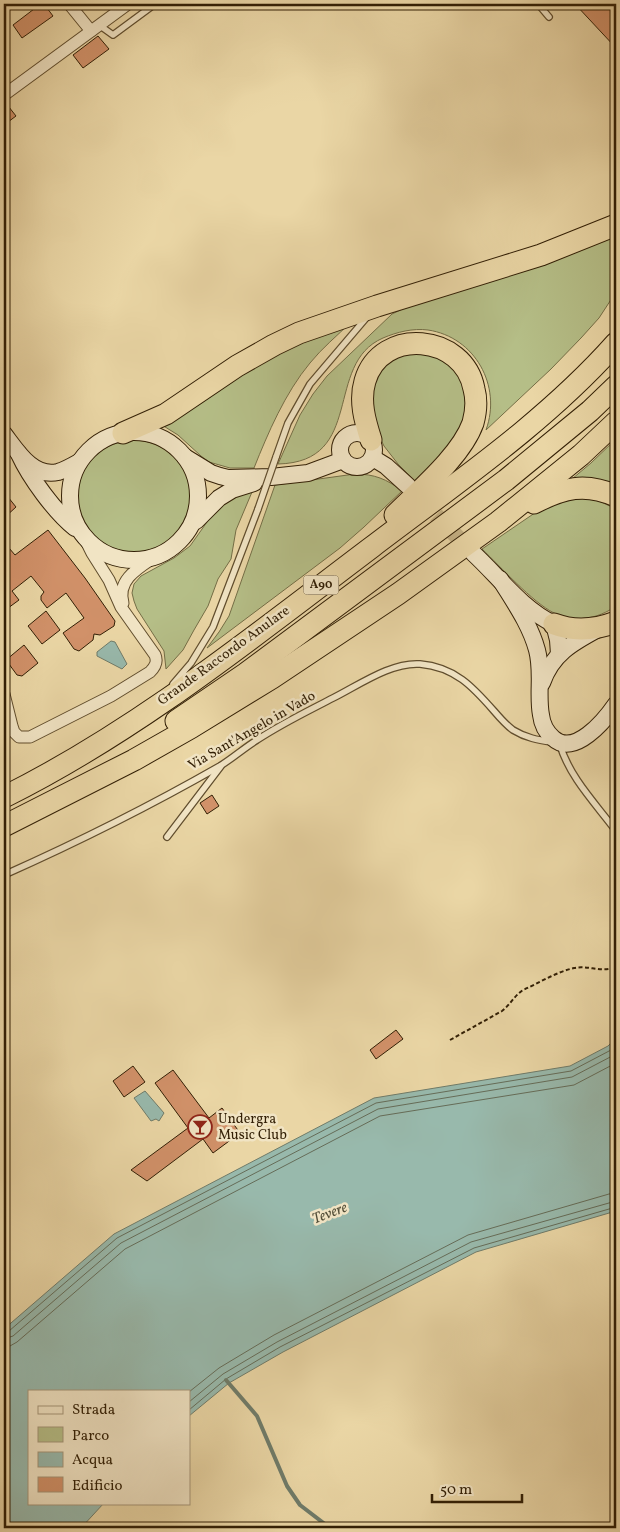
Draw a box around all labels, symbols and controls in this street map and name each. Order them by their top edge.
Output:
road number: A90 [304,576,338,594]
street label: Grande Raccordo Anulare [154,601,294,710]
street label: Via Sant'Angelo in Vado [185,687,319,775]
place label: Undergra Music Club [218,1110,287,1145]
bar icon: Undergra Music Club [187,1114,213,1140]
water label: Tevere [309,1198,351,1230]
legend [28,1390,190,1504]
text: Strada [72,1400,115,1421]
text: Parco [72,1426,109,1447]
text: Acqua [72,1450,113,1471]
scale bar [432,1472,522,1504]
text: Edificio [72,1476,123,1497]
text: 50 m [440,1480,472,1501]

